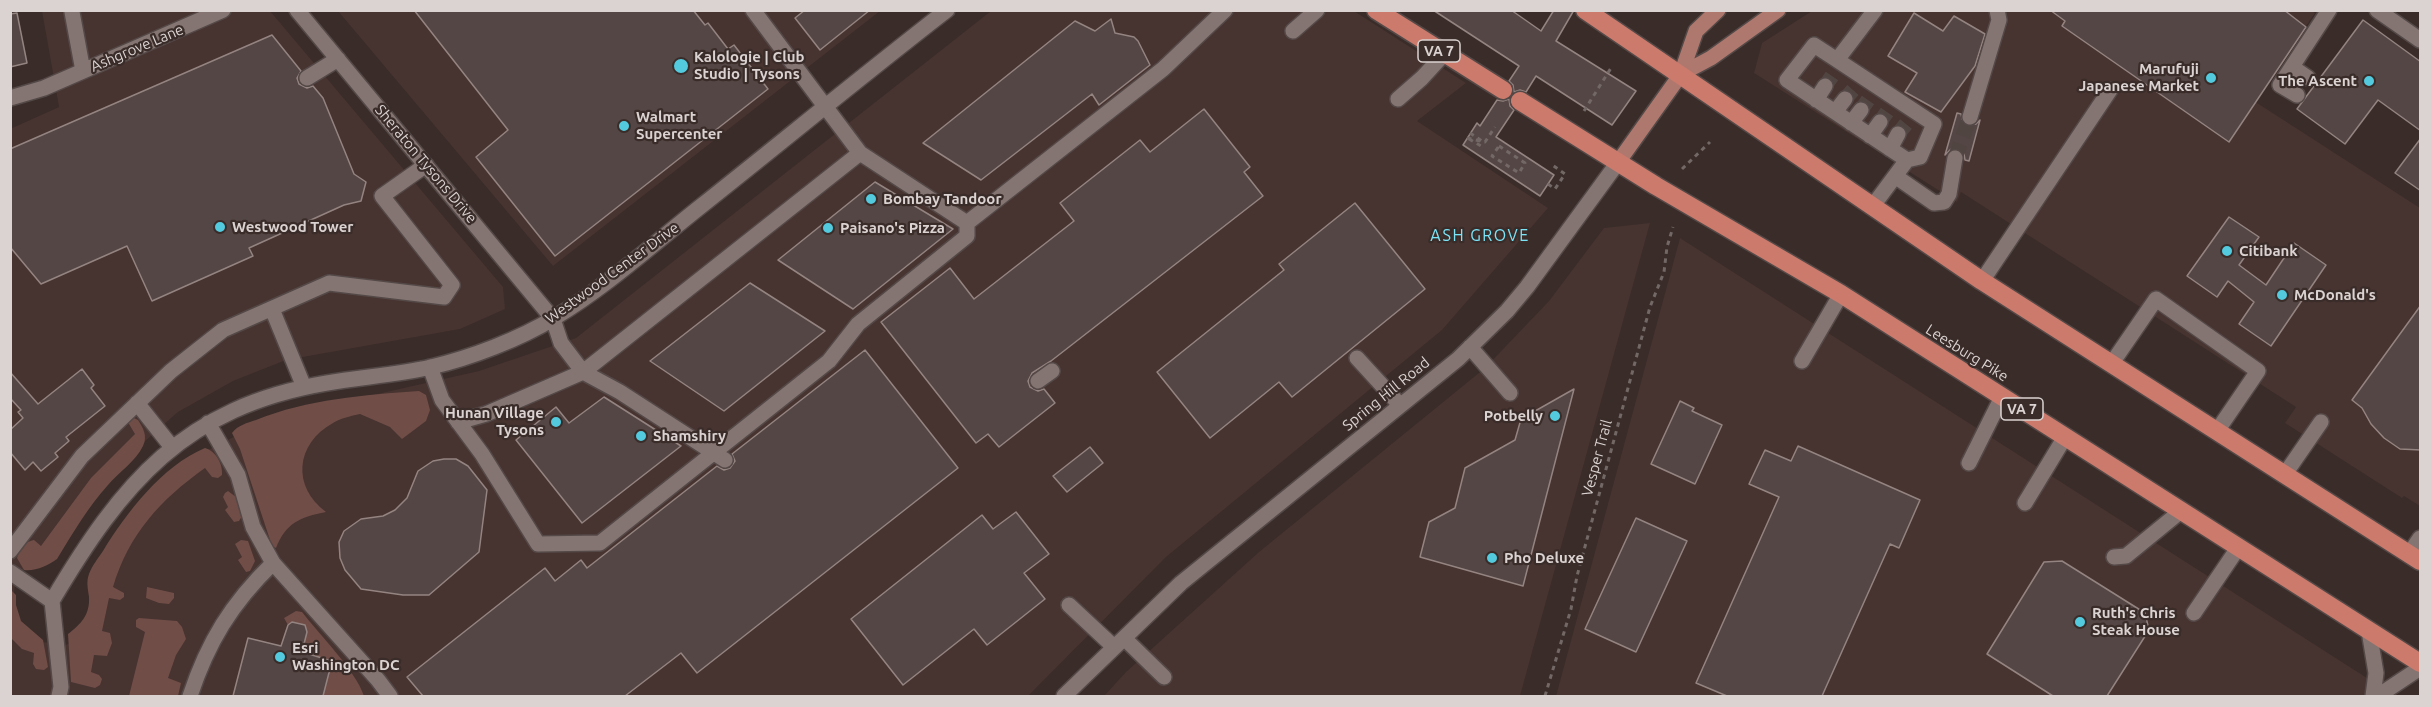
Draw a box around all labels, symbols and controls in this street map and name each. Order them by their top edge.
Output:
street label: Ashgrove Lane [88,20,186,76]
road number: VA 7 [1418,40,1460,62]
place label: Kalologie | Club Studio | Tysons [694,48,804,83]
marker: Kalologie | Club Studio | Tysons [672,57,690,75]
place label: Marufuji Japanese Market [2079,60,2199,95]
marker: Marufuji Japanese Market [2204,71,2218,85]
place label: The Ascent [2278,72,2357,90]
marker: The Ascent [2362,74,2376,88]
street label: Sheraton Tysons Drive [371,101,481,227]
place label: Walmart Supercenter [636,108,722,143]
marker: Walmart Supercenter [617,119,631,133]
place label: Bombay Tandoor [883,190,1002,208]
marker: Bombay Tandoor [864,192,878,206]
place label: Westwood Tower [232,218,353,236]
street label: Westwood Center Drive [542,219,682,327]
place label: Paisano's Pizza [840,219,945,237]
marker: Westwood Tower [213,220,227,234]
marker: Paisano's Pizza [821,221,835,235]
district label: ASH GROVE [1430,226,1530,246]
place label: Citibank [2239,242,2298,260]
marker: Citibank [2220,244,2234,258]
place label: McDonald's [2294,286,2376,304]
marker: McDonald's [2275,288,2289,302]
street label: Leesburg Pike [1922,320,2012,386]
street label: Spring Hill Road [1339,353,1433,435]
road number: VA 7 [2001,398,2043,420]
place label: Hunan Village Tysons [445,404,544,439]
place label: Potbelly [1484,407,1543,425]
marker: Potbelly [1548,409,1562,423]
marker: Hunan Village Tysons [549,415,563,429]
street label: Vesper Trail [1578,418,1616,498]
place label: Shamshiry [653,427,726,445]
marker: Shamshiry [634,429,648,443]
place label: Pho Deluxe [1504,549,1584,567]
marker: Pho Deluxe [1485,551,1499,565]
place label: Ruth's Chris Steak House [2092,604,2180,639]
marker: Ruth's Chris Steak House [2073,615,2087,629]
place label: Esri Washington DC [292,639,400,674]
marker: Esri Washington DC [273,650,287,664]

